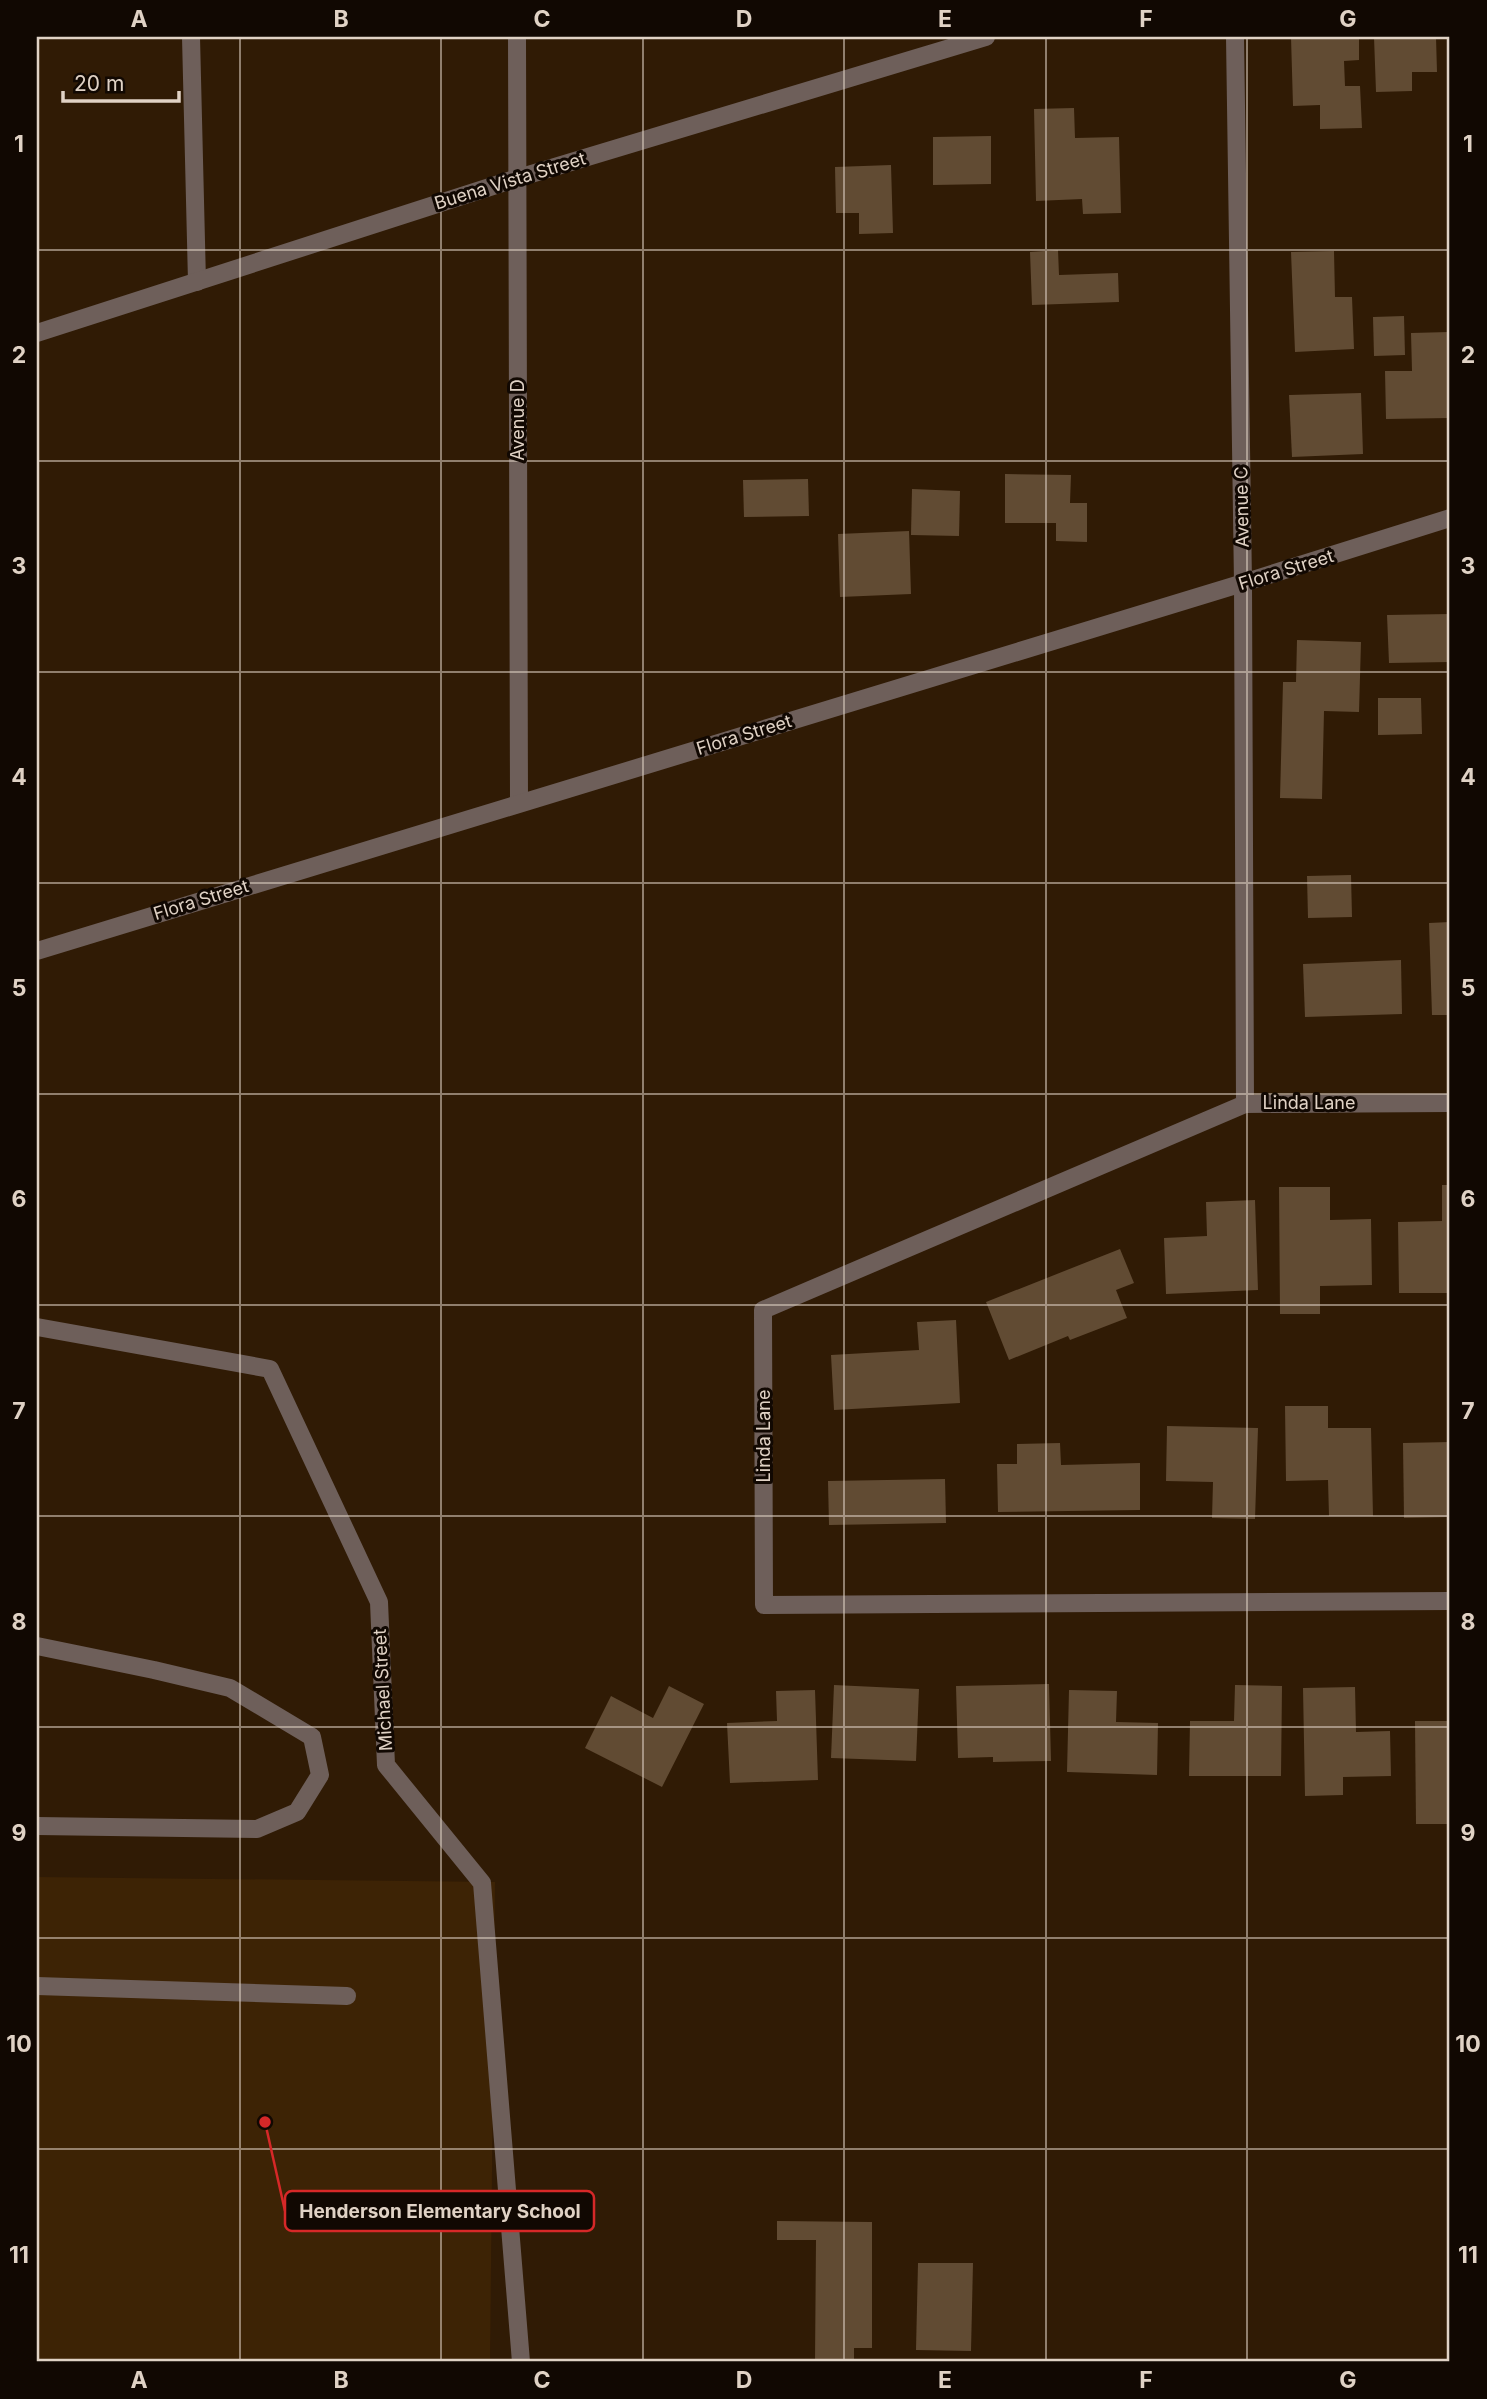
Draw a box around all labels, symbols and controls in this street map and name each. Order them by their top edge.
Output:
text: A [130,5,148,33]
text: B [333,5,349,33]
text: C [533,5,551,33]
text: D [736,5,752,33]
text: E [938,5,952,33]
text: F [1139,5,1153,33]
text: G [1339,5,1357,33]
scale bar [63,60,178,104]
text: 20 m [74,71,124,96]
text: 1 [14,130,24,158]
text: 1 [1463,130,1473,158]
street label: Buena Vista Street [432,148,588,214]
text: 2 [12,341,26,369]
text: 2 [1461,341,1475,369]
street label: Avenue D [507,379,528,461]
street label: Avenue C [1230,466,1253,548]
street label: Flora Street [1236,545,1336,594]
text: 3 [12,552,26,580]
text: 3 [1461,552,1475,580]
street label: Flora Street [694,710,794,759]
text: 4 [11,763,27,791]
text: 4 [1460,763,1476,791]
street label: Flora Street [151,875,251,924]
text: 5 [12,974,26,1002]
text: 5 [1461,974,1475,1002]
street label: Linda Lane [1263,1092,1355,1113]
text: 6 [12,1185,26,1213]
text: 6 [1461,1185,1475,1213]
street label: Linda Lane [753,1390,774,1482]
text: 7 [12,1397,26,1425]
text: 7 [1461,1397,1475,1425]
text: 8 [12,1608,26,1636]
text: 8 [1461,1608,1475,1636]
street label: Michael Street [369,1628,396,1752]
text: 9 [12,1819,26,1847]
text: 9 [1461,1819,1475,1847]
text: 10 [6,2030,32,2058]
text: 10 [1455,2030,1481,2058]
callout: Henderson Elementary School [285,2191,594,2231]
text: Henderson Elementary School [299,2200,581,2223]
text: 11 [9,2241,29,2269]
text: 11 [1458,2241,1478,2269]
text: A [130,2366,148,2394]
text: B [333,2366,349,2394]
text: C [533,2366,551,2394]
text: D [736,2366,752,2394]
text: E [938,2366,952,2394]
text: F [1139,2366,1153,2394]
text: G [1339,2366,1357,2394]

